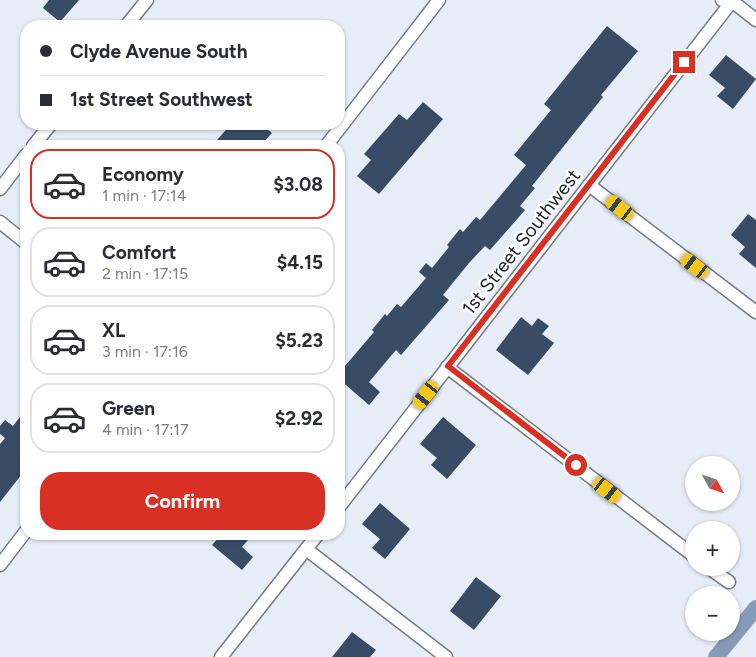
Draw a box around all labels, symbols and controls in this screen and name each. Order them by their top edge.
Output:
text: Clyde Avenue South [70,40,247,63]
route end [673,51,695,73]
text: 1st Street Southwest [70,88,253,111]
icon: car [42,162,87,207]
text: Economy [102,163,184,186]
street label: 1st Street Southwest [457,165,585,319]
text: $3.08 [273,173,323,196]
text: 1 min · 17:14 [102,186,187,205]
car [603,193,636,223]
icon: car [42,240,87,285]
text: Comfort [102,241,177,264]
text: $4.15 [277,251,323,274]
car [678,251,711,281]
text: 2 min · 17:15 [102,264,188,283]
icon: car [42,318,87,363]
text: XL [102,319,125,342]
text: $5.23 [275,329,323,352]
text: 3 min · 17:16 [102,342,188,361]
car [410,379,441,411]
icon: car [42,396,87,441]
text: Green [102,397,155,420]
text: $2.92 [275,407,323,430]
text: 4 min · 17:17 [102,420,189,439]
route start [565,454,587,476]
north arrow [685,456,740,511]
map controls [685,456,740,641]
button: Confirm [40,472,325,530]
car [590,475,623,505]
button: + [685,521,740,576]
button: − [685,586,740,641]

